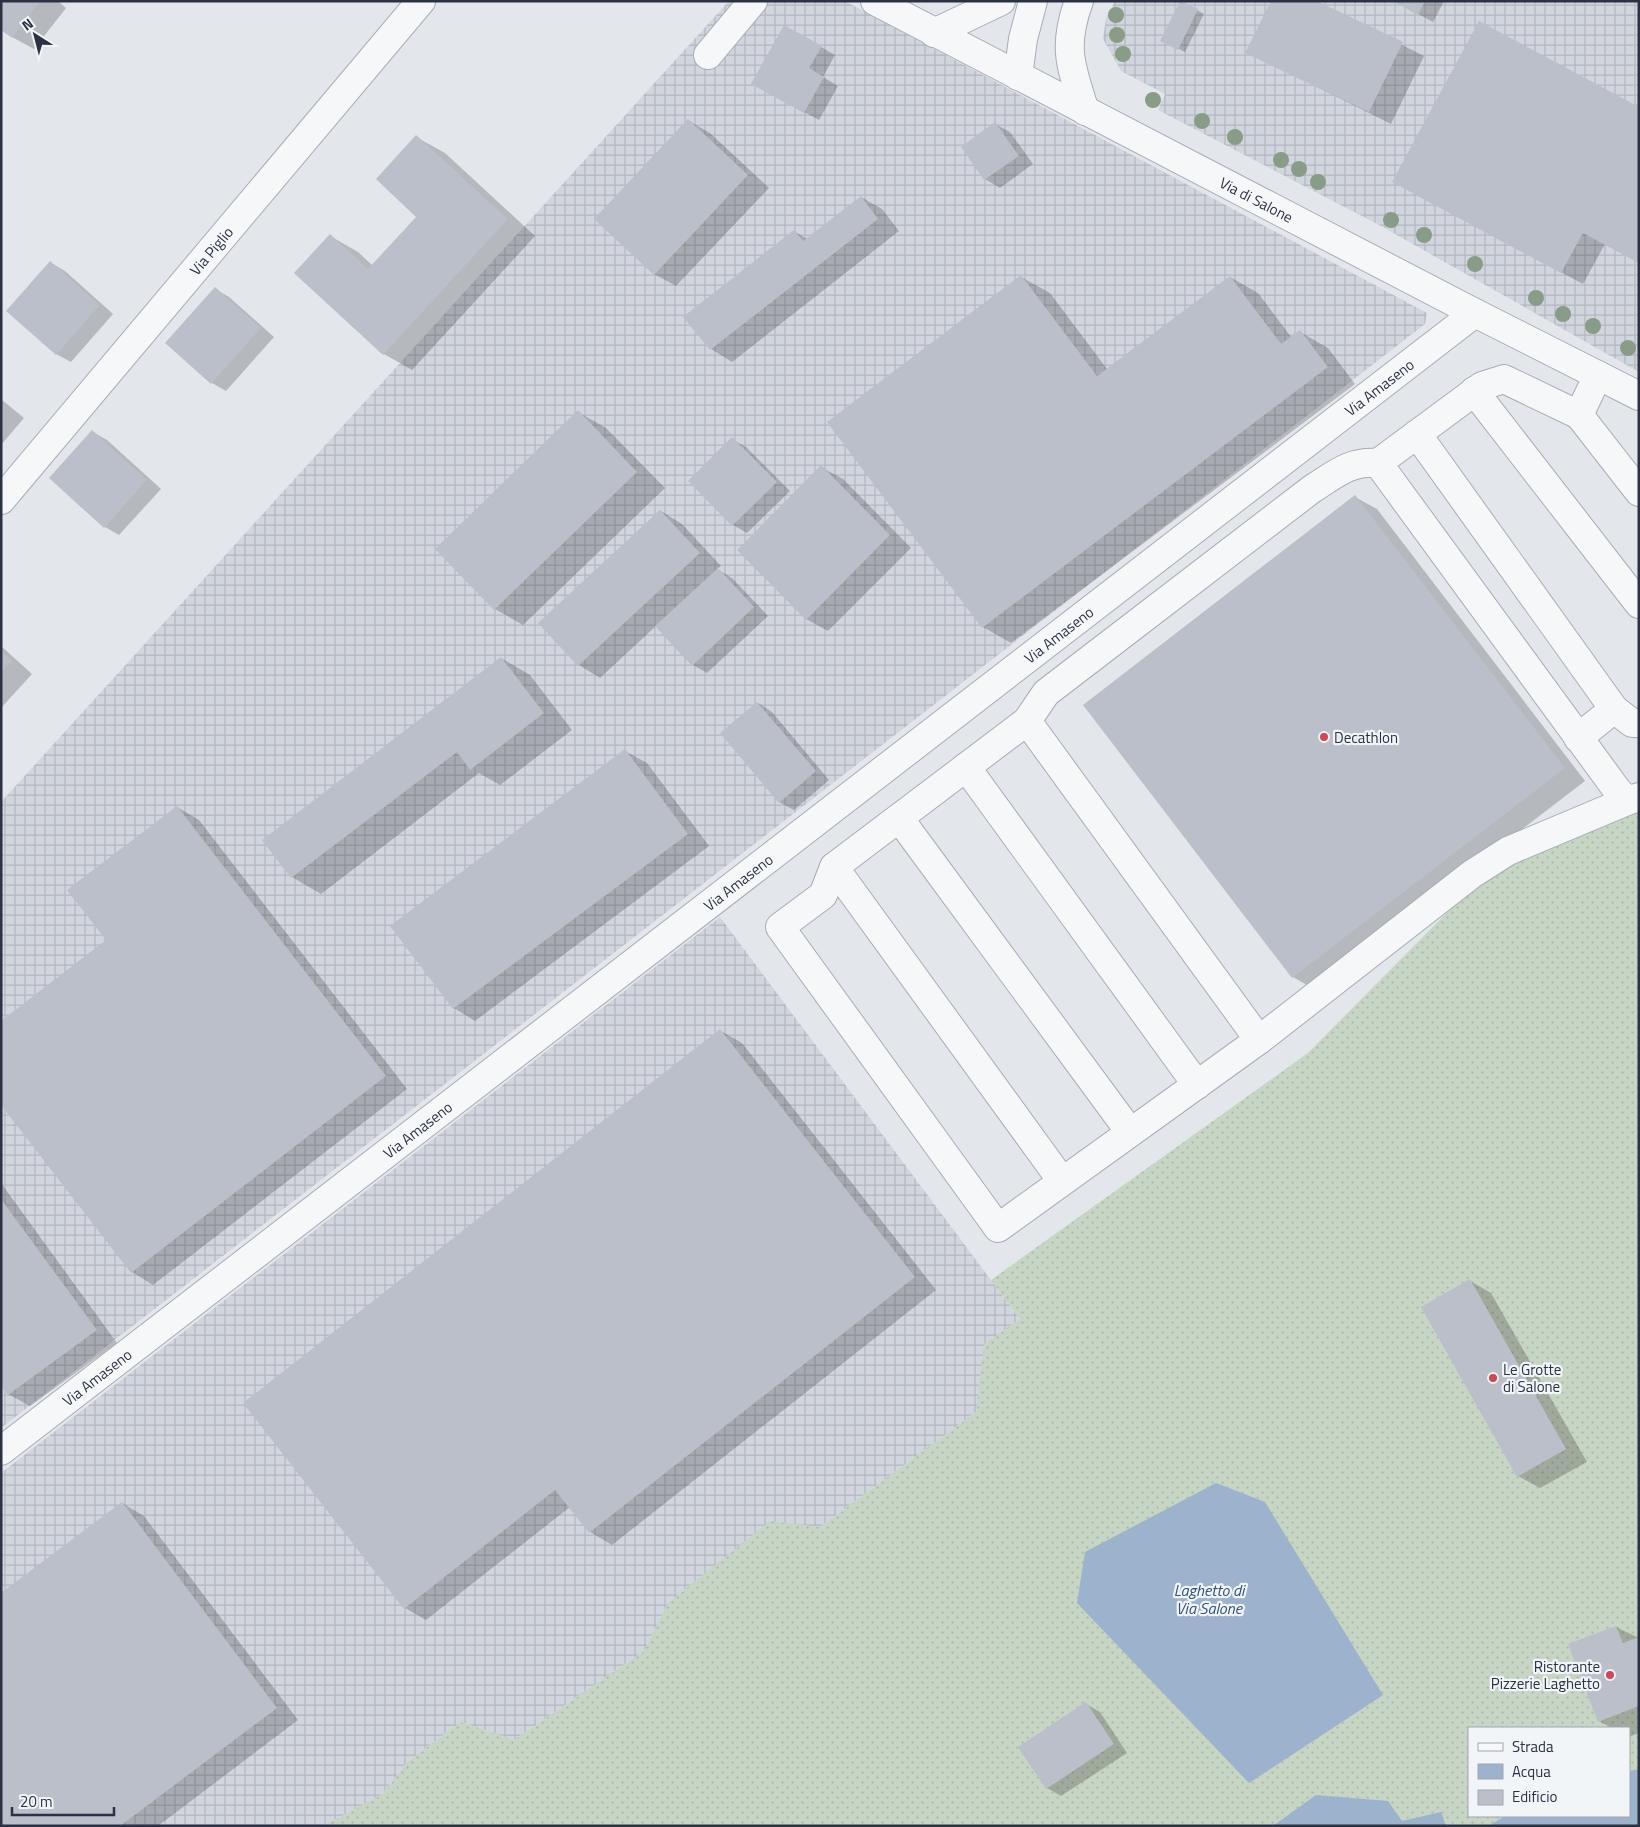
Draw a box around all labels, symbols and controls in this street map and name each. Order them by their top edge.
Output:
north arrow [10,10,60,60]
text: N [17,13,37,35]
street label: Via di Salone [1216,171,1297,228]
street label: Via Piglio [184,221,238,280]
street label: Via Amaseno [1339,353,1419,421]
street label: Via Amaseno [1019,600,1098,669]
place label: Decathlon [1334,726,1398,749]
marker: Decathlon [1318,731,1330,743]
street label: Via Amaseno [698,848,778,916]
street label: Via Amaseno [378,1095,457,1164]
street label: Via Amaseno [57,1343,136,1411]
place label: Le Grotte di Salone [1503,1358,1561,1398]
marker: Le Grotte di Salone [1487,1372,1499,1384]
water label: Laghetto di Via Salone [1174,1578,1246,1620]
place label: Ristorante Pizzerie Laghetto [1491,1655,1600,1695]
marker: Ristorante Pizzerie Laghetto [1604,1669,1616,1681]
legend [1468,1727,1630,1817]
text: Strada [1512,1735,1554,1758]
text: Acqua [1512,1760,1551,1783]
scale bar [12,1784,115,1816]
text: Edificio [1512,1785,1557,1808]
text: 20 m [20,1790,53,1813]

